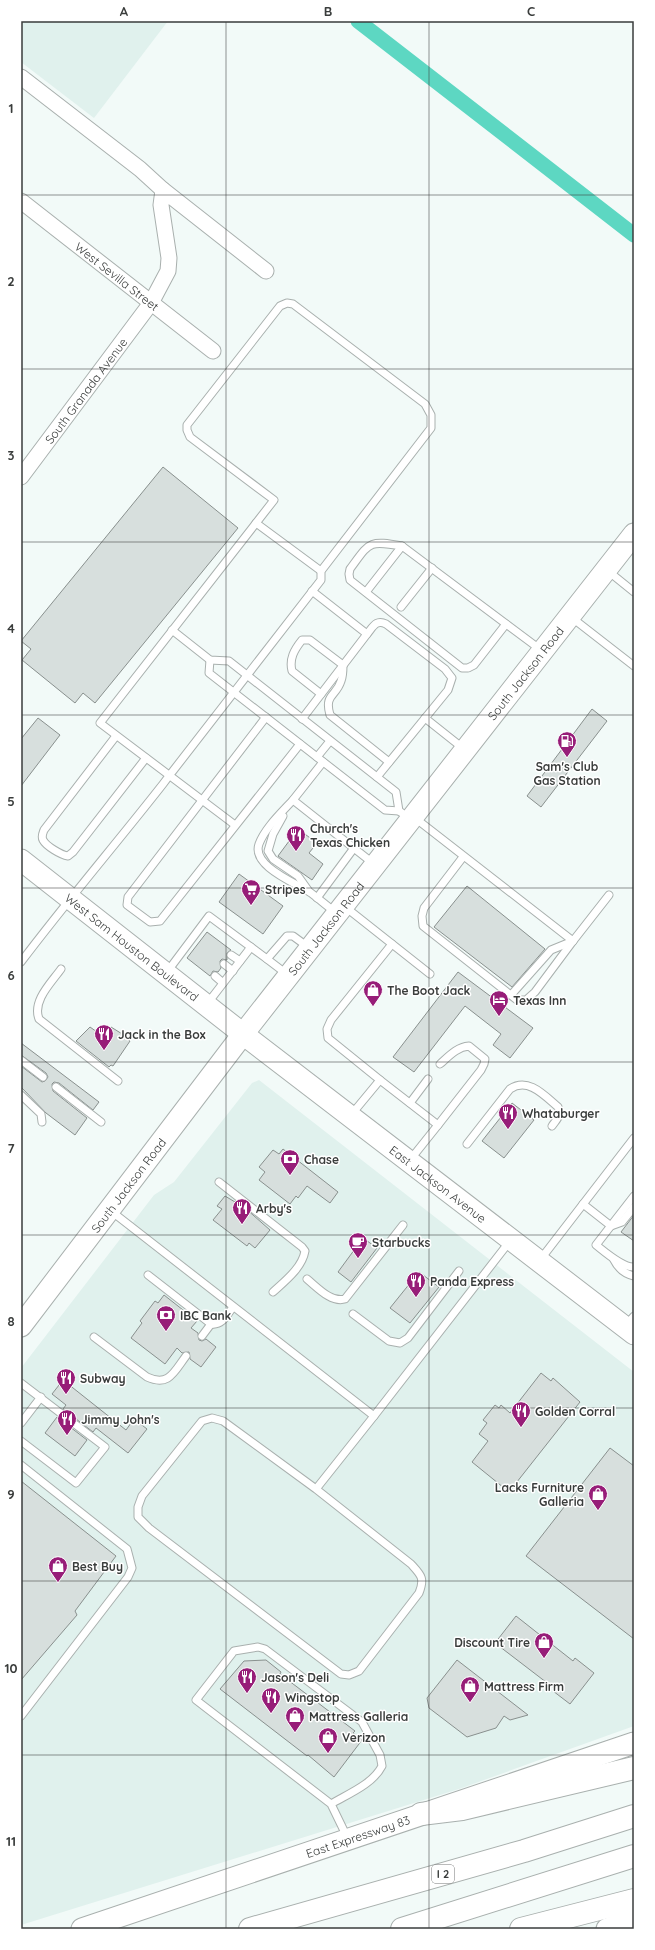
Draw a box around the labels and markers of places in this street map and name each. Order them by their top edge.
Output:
fuel station icon: Sam's Club Gas Station [556,730,578,758]
place label: Sam's Club Gas Station [533,759,601,788]
place label: Church's Texas Chicken [310,821,390,850]
restaurant icon: Church's Texas Chicken [285,824,307,852]
supermarket icon: Stripes [240,878,262,906]
place label: Stripes [265,882,306,897]
shop icon: The Boot Jack [362,979,384,1007]
place label: The Boot Jack [387,983,470,998]
hotel icon: Texas Inn [488,989,510,1017]
place label: Texas Inn [513,993,566,1008]
restaurant icon: Jack in the Box [93,1023,115,1051]
place label: Jack in the Box [118,1027,206,1042]
restaurant icon: Whataburger [497,1102,519,1130]
place label: Whataburger [522,1106,600,1121]
bank icon: Chase [279,1148,301,1176]
place label: Chase [304,1152,339,1167]
restaurant icon: Arby's [231,1197,253,1225]
place label: Arby's [256,1201,292,1216]
cafe icon: Starbucks [347,1231,369,1259]
place label: Starbucks [372,1235,430,1250]
restaurant icon: Panda Express [405,1270,427,1298]
place label: Panda Express [430,1274,514,1289]
bank icon: IBC Bank [155,1304,177,1332]
place label: IBC Bank [180,1308,232,1323]
restaurant icon: Subway [55,1367,77,1395]
place label: Subway [80,1371,126,1386]
restaurant icon: Golden Corral [510,1400,532,1428]
place label: Golden Corral [535,1404,615,1419]
restaurant icon: Jimmy John's [56,1408,78,1436]
place label: Jimmy John's [81,1412,160,1427]
place label: Lacks Furniture Galleria [495,1480,584,1509]
shop icon: Lacks Furniture Galleria [587,1483,609,1511]
shop icon: Best Buy [47,1555,69,1583]
place label: Best Buy [72,1559,123,1574]
shop icon: Discount Tire [533,1631,555,1659]
place label: Discount Tire [454,1635,530,1650]
restaurant icon: Jason's Deli [236,1666,258,1694]
place label: Jason's Deli [261,1670,329,1685]
shop icon: Mattress Firm [459,1675,481,1703]
place label: Mattress Firm [484,1679,564,1694]
restaurant icon: Wingstop [260,1686,282,1714]
place label: Wingstop [285,1690,340,1705]
shop icon: Mattress Galleria [284,1705,306,1733]
place label: Mattress Galleria [309,1709,408,1724]
shop icon: Verizon [317,1726,339,1754]
place label: Verizon [342,1730,385,1745]

